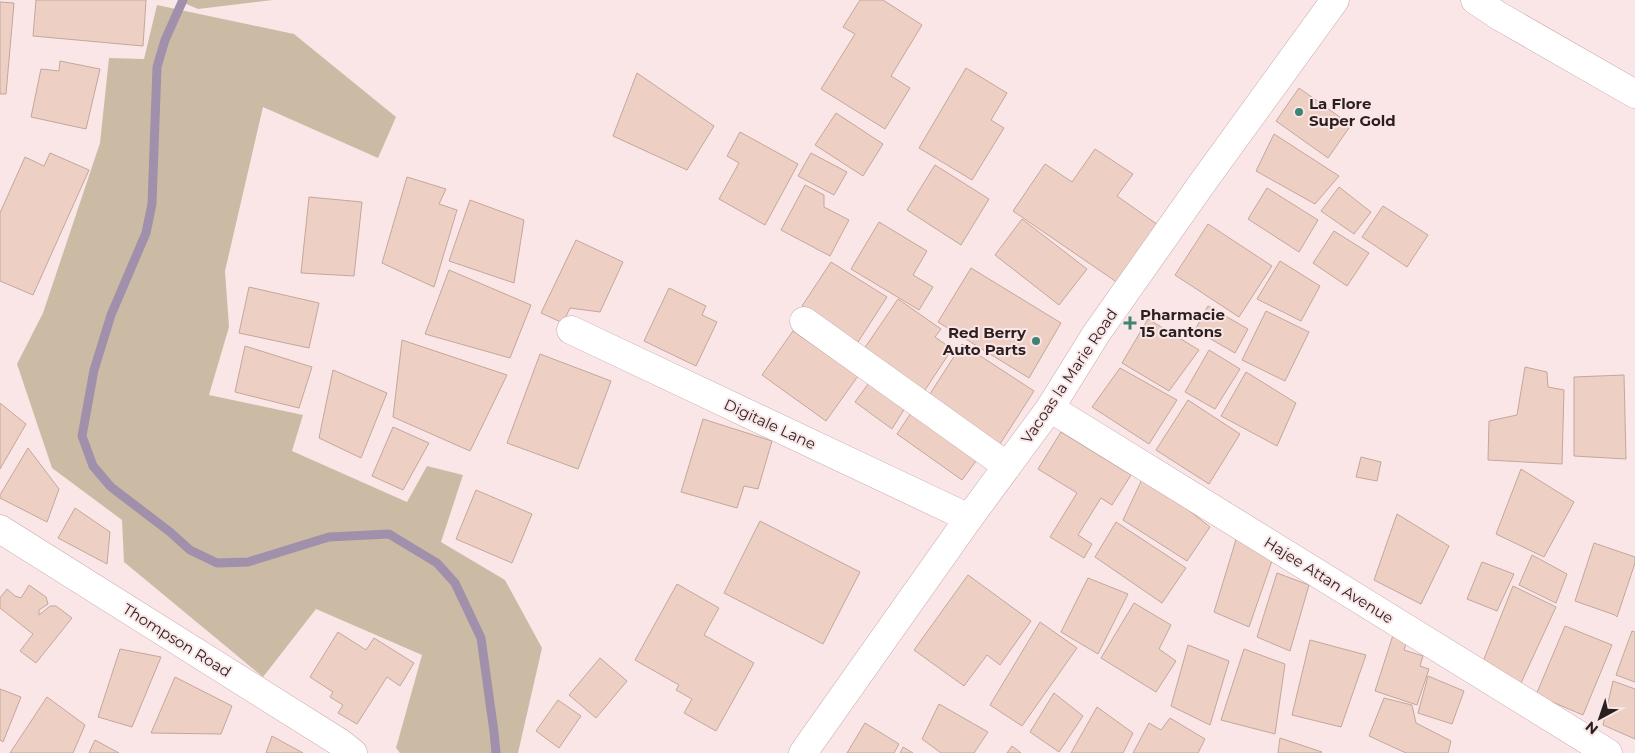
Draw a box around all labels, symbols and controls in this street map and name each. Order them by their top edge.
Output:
place label: La Flore Super Gold [1309,94,1396,130]
marker: La Flore Super Gold [1293,106,1305,118]
street label: Vacoas la Marie Road [1017,305,1121,447]
place label: Pharmacie 15 cantons [1140,305,1225,341]
marker: Pharmacie 15 cantons [1124,317,1136,329]
place label: Red Berry Auto Parts [942,323,1027,359]
marker: Red Berry Auto Parts [1030,335,1042,347]
street label: Digitale Lane [721,394,819,454]
street label: Hajee Attan Avenue [1261,532,1397,628]
street label: Thompson Road [119,599,235,681]
north arrow [1575,693,1625,743]
text: N [1582,717,1602,738]

